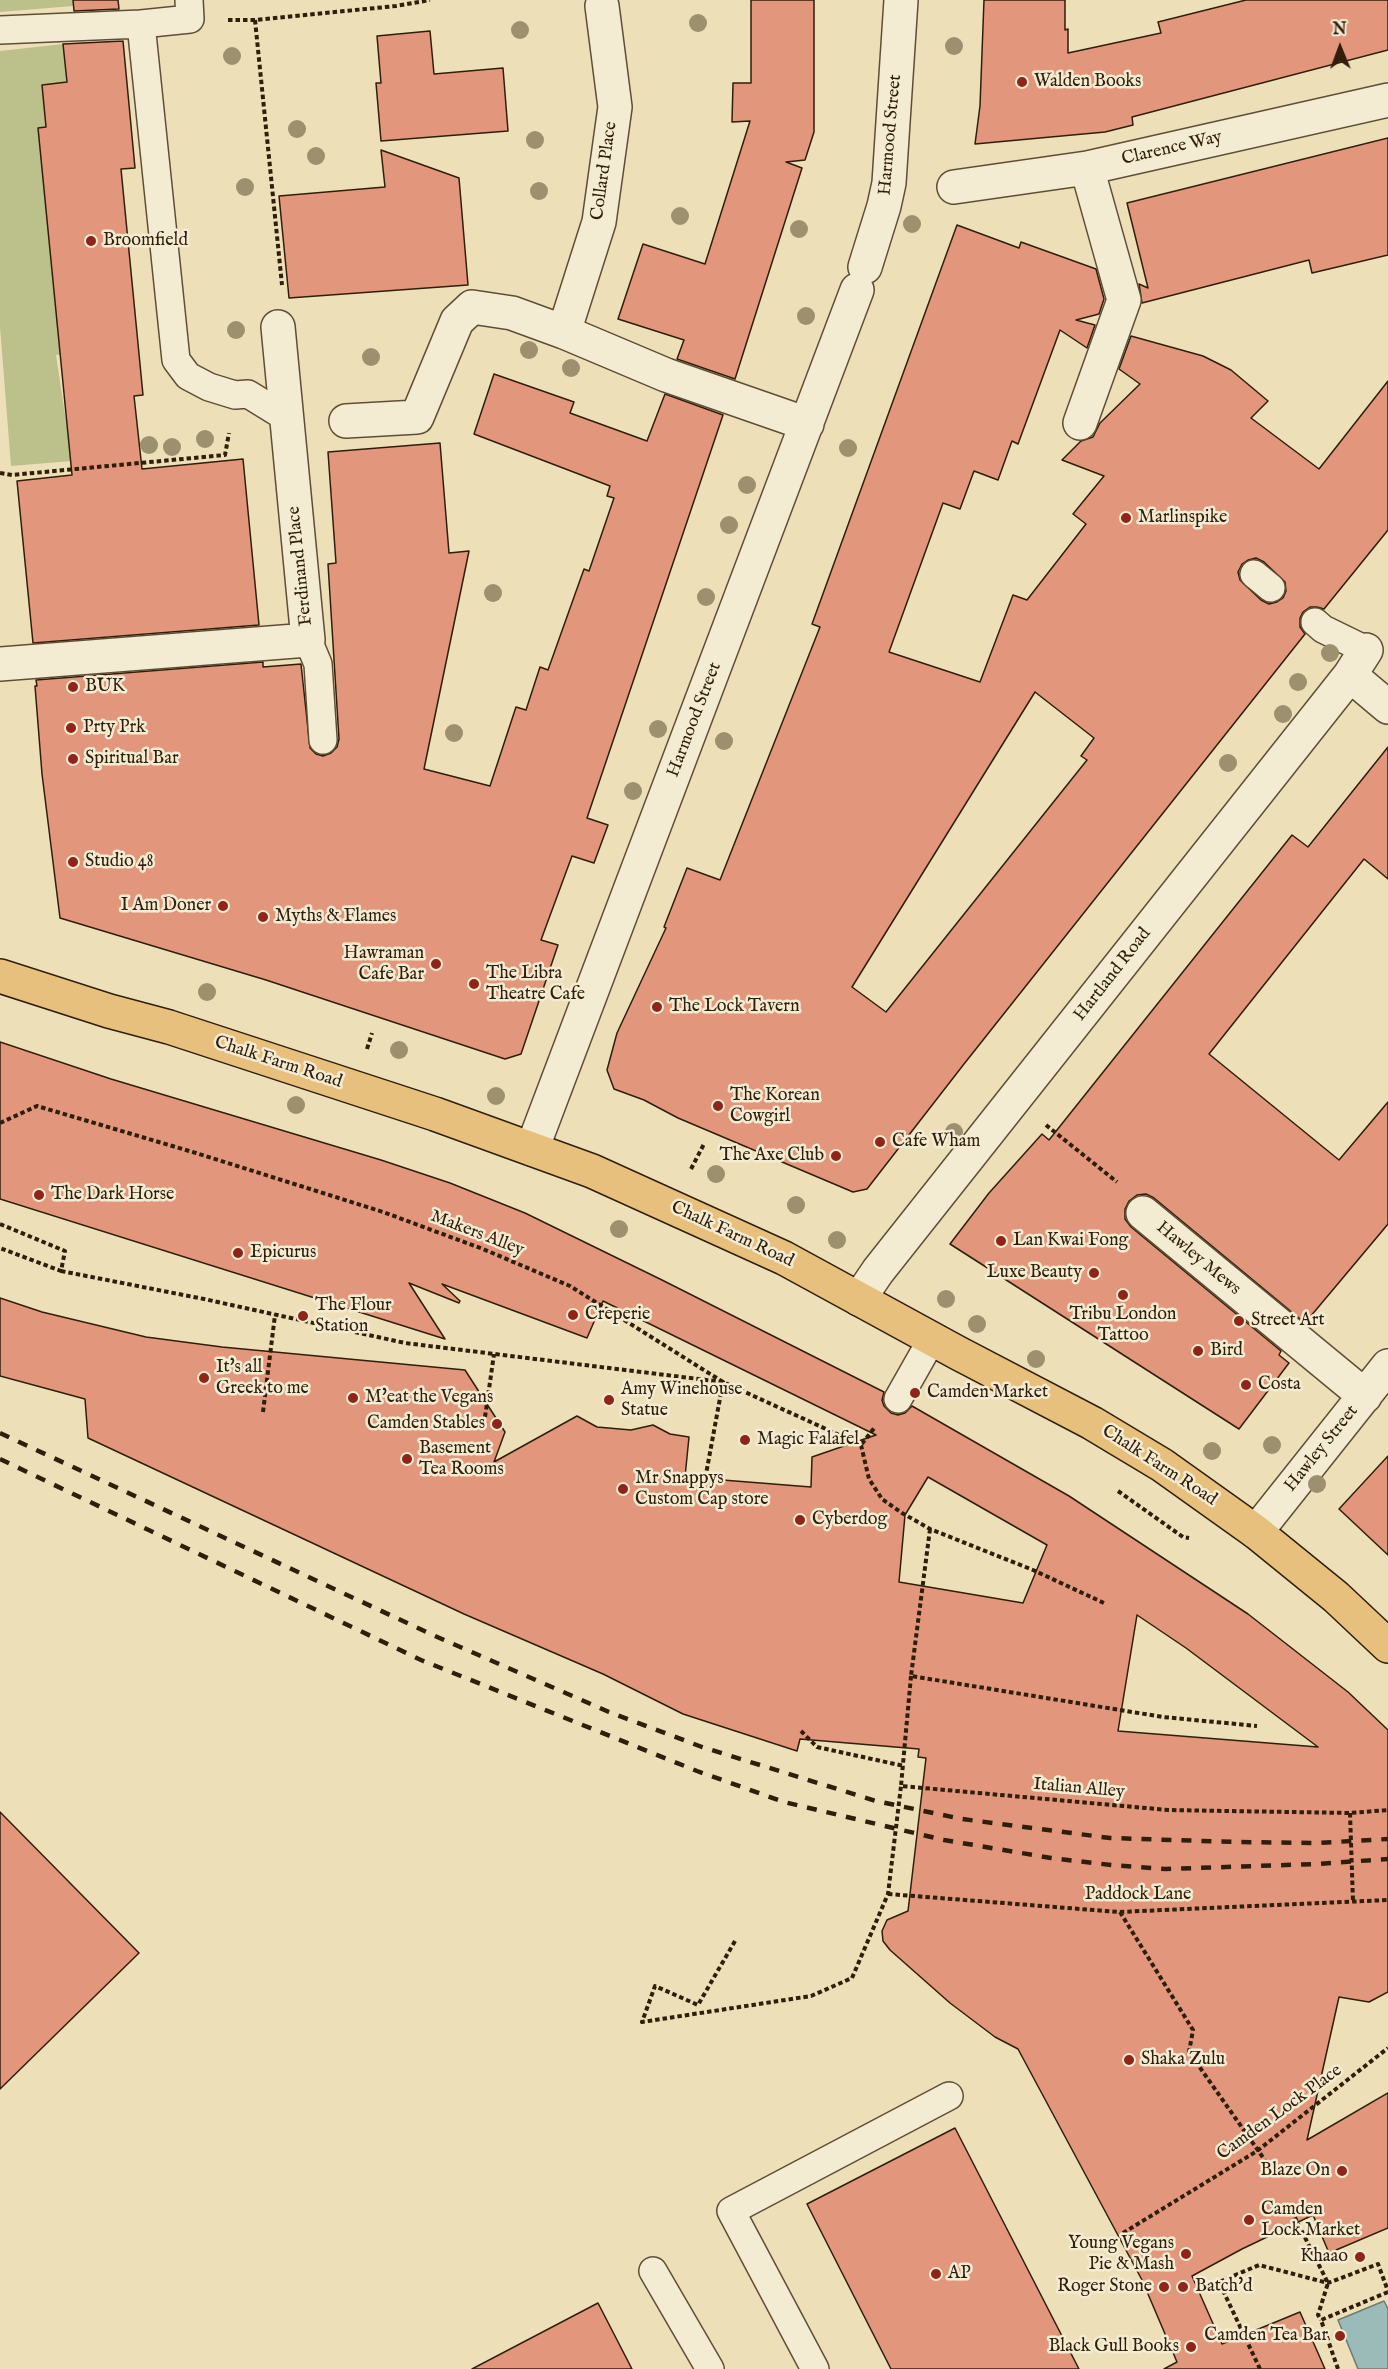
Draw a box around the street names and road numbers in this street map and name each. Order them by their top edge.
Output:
street label: Harmood Street [875,74,907,196]
street label: Collard Place [587,120,623,222]
street label: Clarence Way [1120,127,1224,171]
street label: Ferdinand Place [284,505,318,627]
street label: Harmood Street [663,659,727,781]
street label: Hartland Road [1070,924,1156,1026]
street label: Chalk Farm Road [212,1032,344,1094]
street label: Chalk Farm Road [667,1197,797,1273]
street label: Makers Alley [427,1206,527,1262]
street label: Hawley Mews [1151,1217,1245,1301]
street label: Hawley Street [1280,1401,1364,1497]
street label: Chalk Farm Road [1097,1421,1221,1511]
street label: Italian Alley [1032,1774,1126,1804]
street label: Paddock Lane [1085,1884,1191,1906]
street label: Camden Lock Place [1213,2060,1347,2166]

